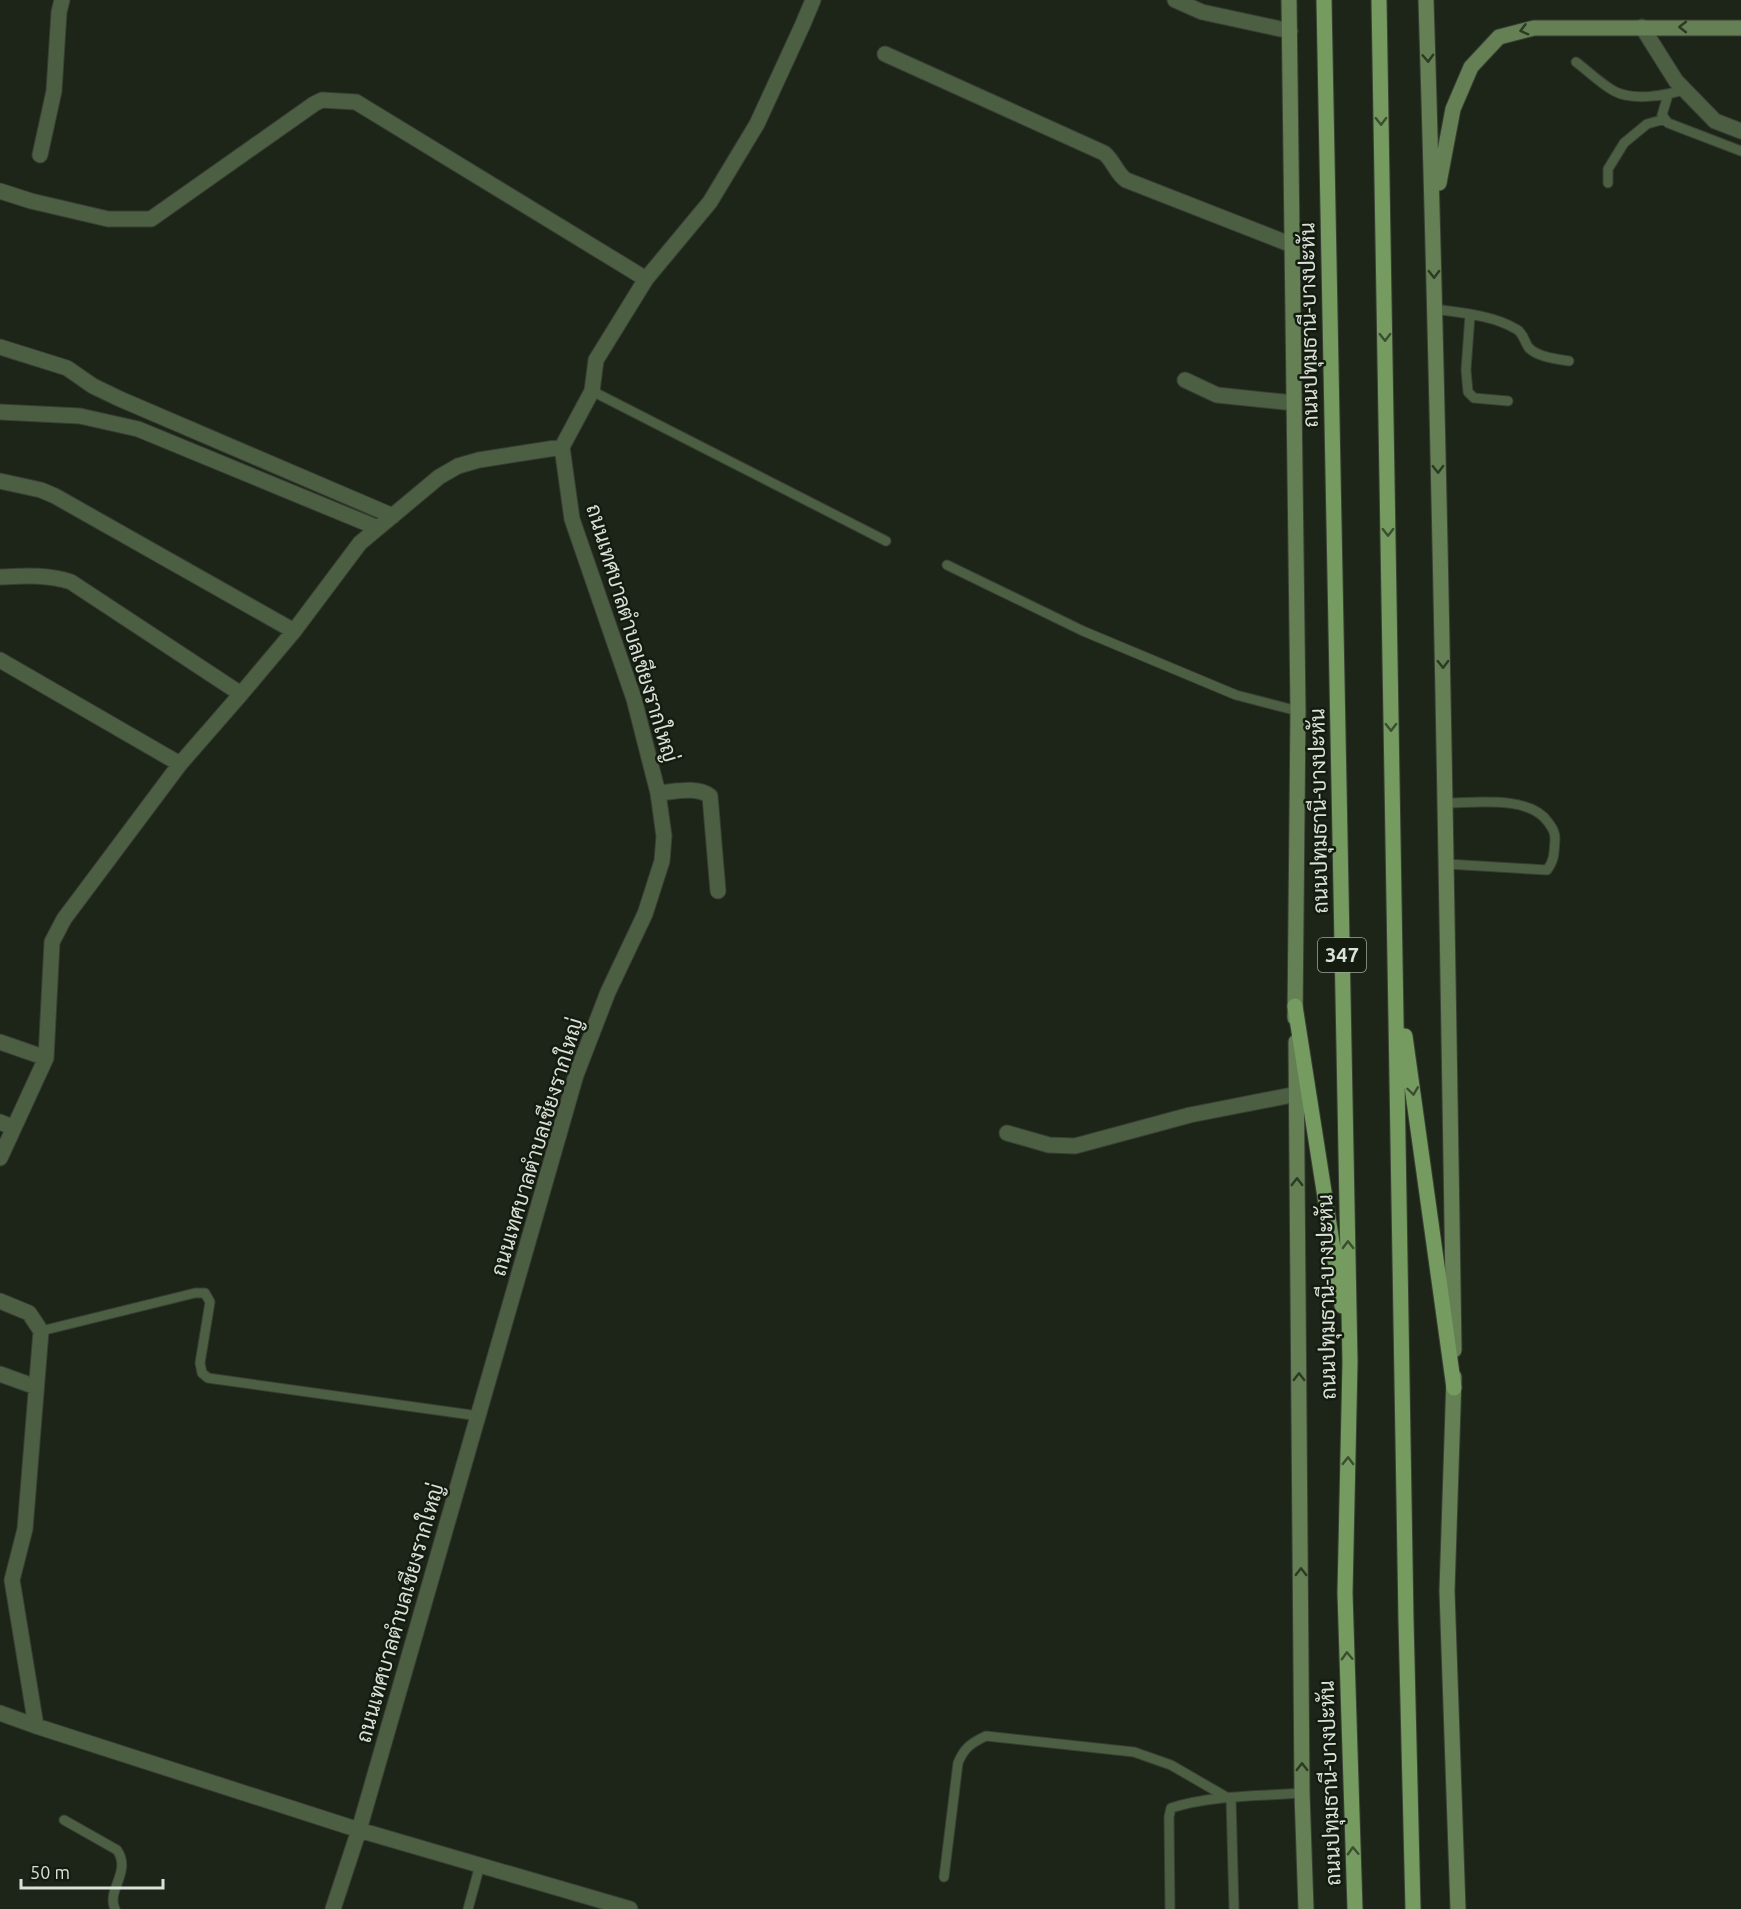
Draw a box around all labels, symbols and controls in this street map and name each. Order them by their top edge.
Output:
one-way arrow [1678,21,1687,33]
one-way arrow [1519,23,1529,36]
one-way arrow [1422,54,1434,63]
one-way arrow [1375,117,1387,126]
street label: ถนนปทุมธานี-บางปะหัน [1294,222,1325,428]
one-way arrow [1428,270,1440,279]
one-way arrow [1378,333,1391,342]
one-way arrow [1432,465,1445,474]
street label: ถนนเทศบาลตำบลเชียงรากใหญ่ [581,501,684,765]
one-way arrow [1382,528,1394,537]
one-way arrow [1436,660,1449,669]
street label: ถนนปทุมธานี-บางปะหัน [1304,708,1335,914]
one-way arrow [1385,723,1398,732]
road number: 347 [1318,938,1366,972]
street label: ถนนเทศบาลตำบลเชียงรากใหญ่ [485,1015,588,1279]
one-way arrow [1406,1086,1418,1096]
one-way arrow [1291,1177,1304,1186]
street label: ถนนปทุมธานี-บางปะหัน [1312,1194,1343,1400]
one-way arrow [1342,1240,1354,1249]
one-way arrow [1293,1372,1305,1381]
one-way arrow [1342,1456,1354,1465]
street label: ถนนเทศบาลตำบลเชียงรากใหญ่ [351,1480,449,1745]
one-way arrow [1294,1567,1307,1576]
one-way arrow [1340,1651,1353,1660]
street label: ถนนปทุมธานี-บางปะหัน [1313,1680,1348,1886]
one-way arrow [1296,1762,1308,1771]
one-way arrow [1346,1846,1359,1855]
scale bar [21,1852,164,1890]
text: 50 m [30,1862,70,1882]

